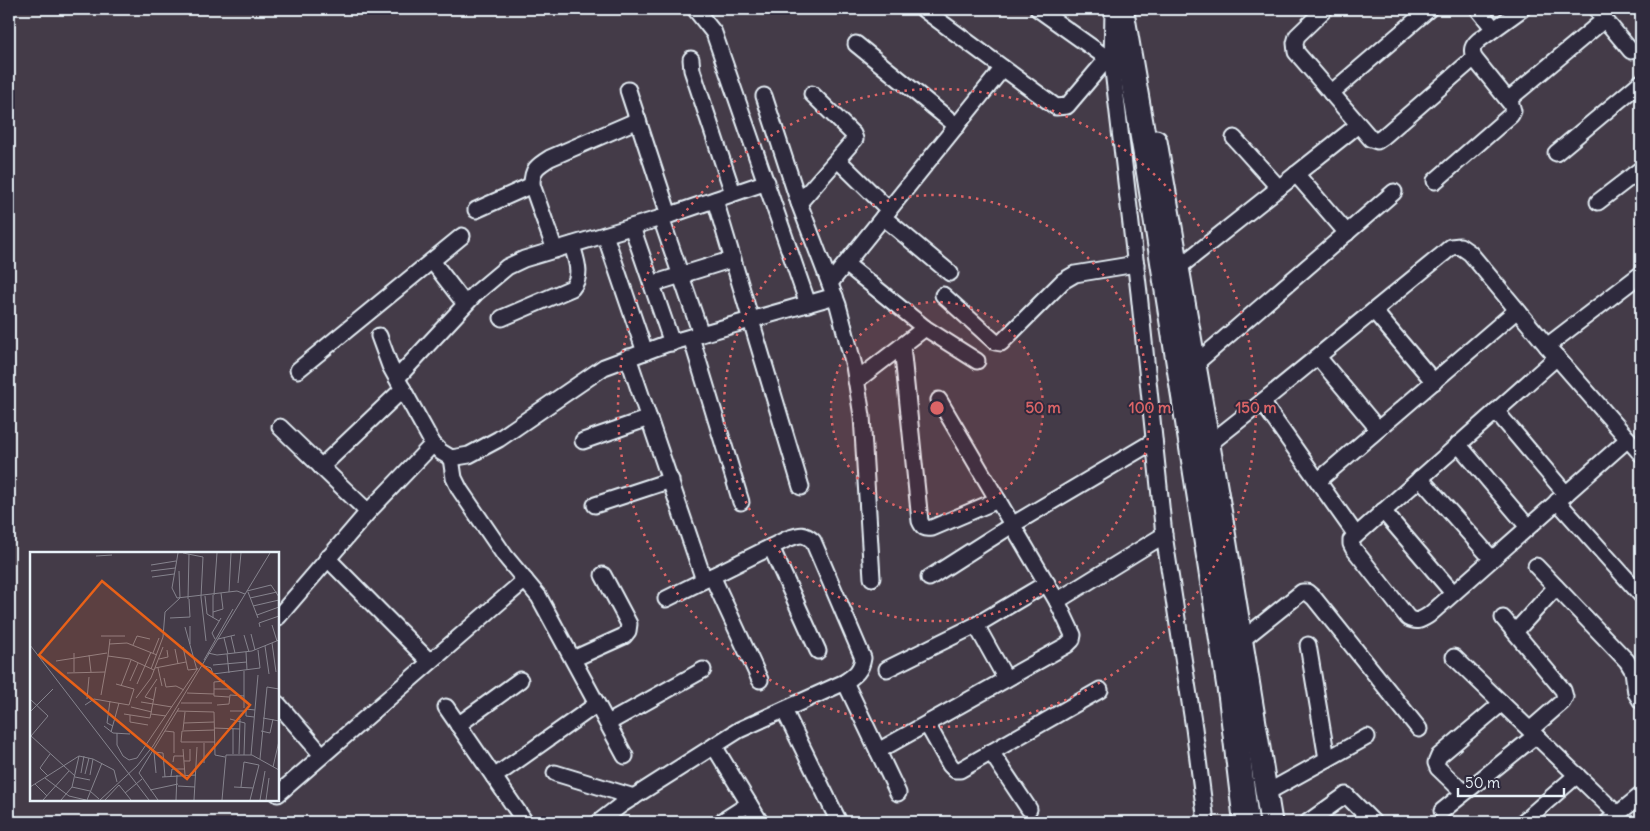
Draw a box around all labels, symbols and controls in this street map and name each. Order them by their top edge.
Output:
text: 50 m [1025,398,1061,417]
text: 100 m [1129,398,1171,417]
text: 150 m [1235,398,1277,417]
centre of rings [928,399,946,417]
inset map [30,552,279,801]
scale bar [1458,766,1564,798]
text: 50 m [1465,773,1500,792]

